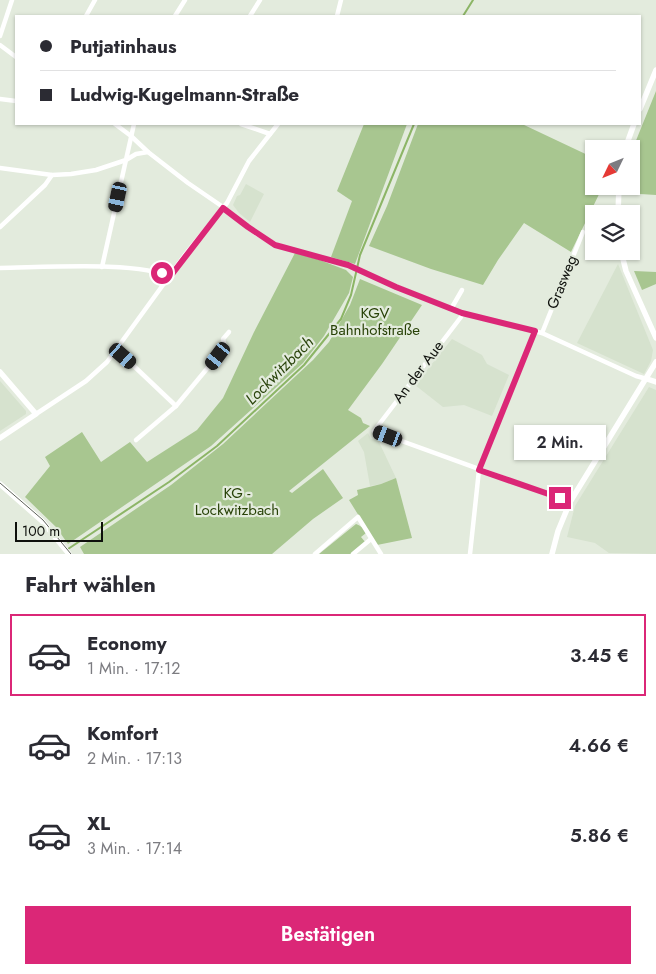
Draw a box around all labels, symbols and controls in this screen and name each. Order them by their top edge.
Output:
text: Putjatinhaus [70,33,177,60]
text: Ludwig-Kugelmann-Straße [70,81,299,108]
north arrow [585,140,640,195]
map controls [585,140,640,260]
car [107,181,128,213]
button: layers [585,205,640,260]
street label: Grasweg [541,252,583,312]
route start [151,262,173,284]
park label: KGV Bahnhofstraße [330,302,420,341]
water label: Lockwitzbach [240,331,319,410]
street label: An der Aue [387,336,449,408]
car [106,340,139,372]
car [202,340,233,372]
car [371,424,404,448]
callout: 2 Min. [514,426,606,460]
text: 2 Min. [536,431,584,454]
park label: KG - Lockwitzbach [195,482,279,521]
route end [549,487,571,509]
scale bar [15,519,102,542]
text: 100 m [22,521,60,541]
text: Fahrt wählen [25,568,156,600]
text: Economy [87,630,167,657]
icon: car [27,633,72,678]
text: 3.45 € [570,642,629,669]
text: 1 Min. · 17:12 [87,657,180,680]
text: Komfort [87,720,158,747]
icon: car [27,723,72,768]
text: 4.66 € [568,732,629,759]
text: 2 Min. · 17:13 [87,747,182,770]
text: XL [87,810,110,837]
icon: car [27,813,72,858]
text: 5.86 € [570,822,629,849]
text: 3 Min. · 17:14 [87,837,182,860]
button: Bestätigen [25,906,631,964]

